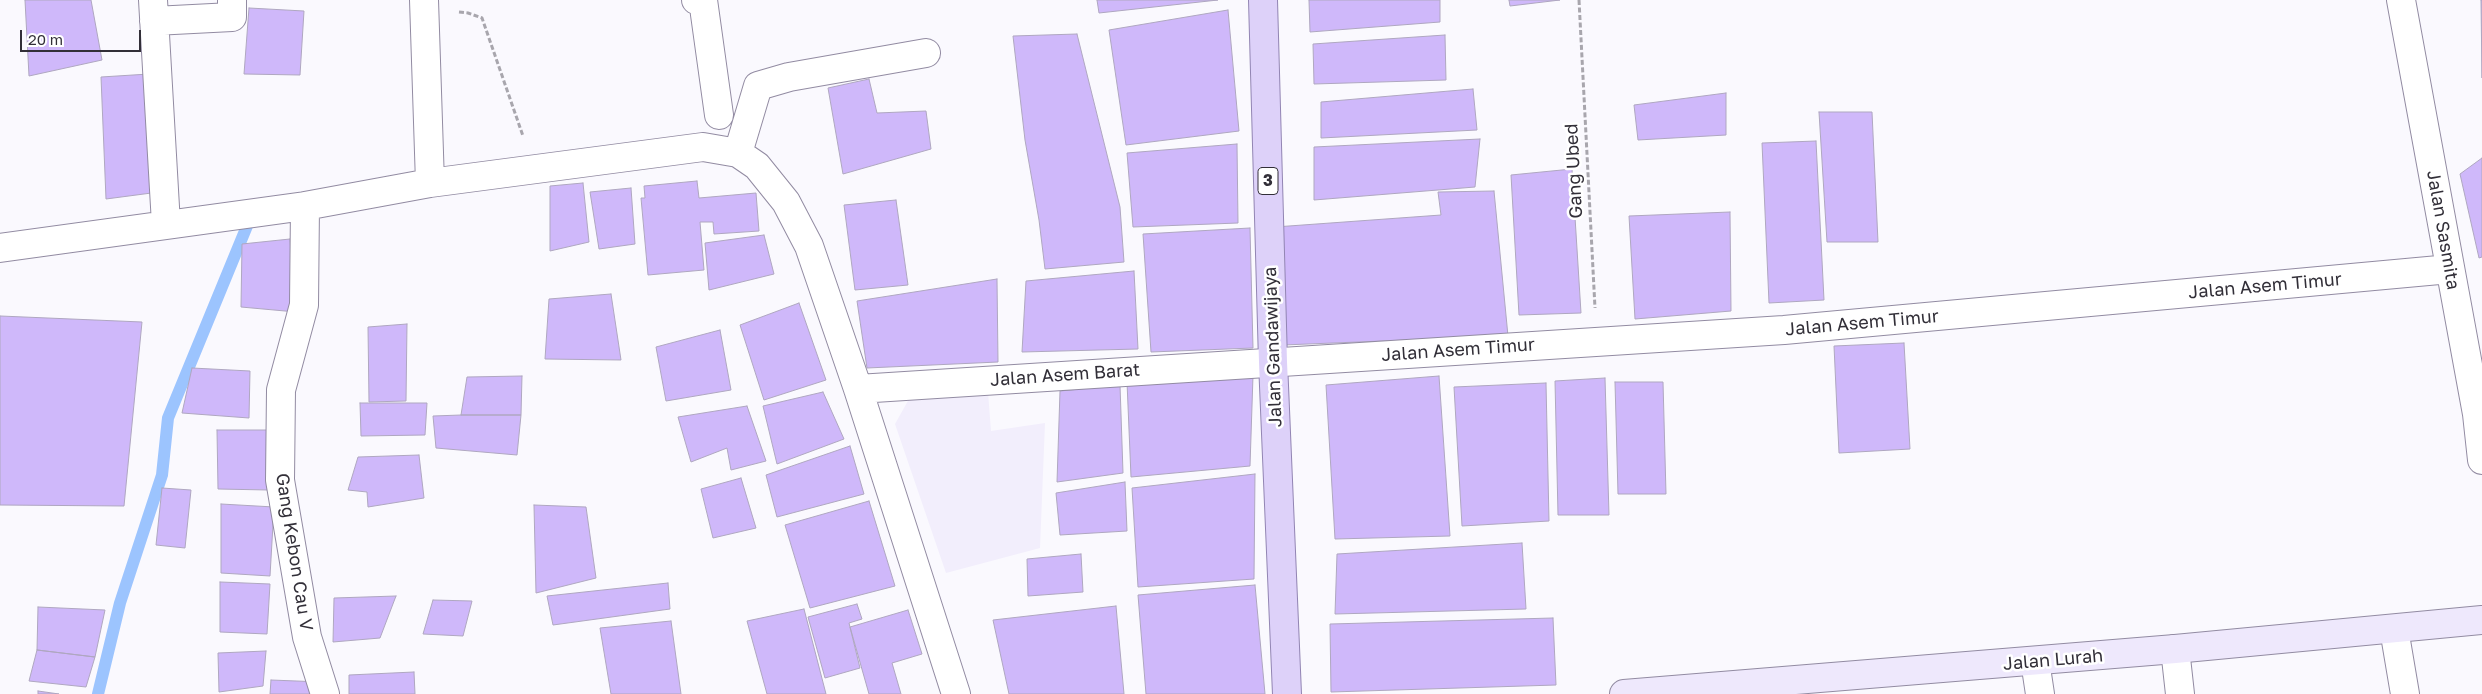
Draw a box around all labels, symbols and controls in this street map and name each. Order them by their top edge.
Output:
scale bar [22,20,144,52]
text: 20 m [28,30,63,48]
street label: Gang Ubed [1561,123,1587,219]
road number: 3 [1258,168,1278,195]
street label: Jalan Sasmita [2422,169,2464,291]
street label: Jalan Gandawijaya [1259,266,1287,428]
street label: Jalan Asem Timur [2187,269,2343,303]
street label: Jalan Asem Timur [1784,306,1940,340]
street label: Jalan Asem Timur [1381,334,1535,366]
street label: Jalan Asem Barat [989,359,1141,391]
street label: Gang Kebon Cau V [271,472,317,632]
street label: Jalan Lurah [2002,645,2104,675]

